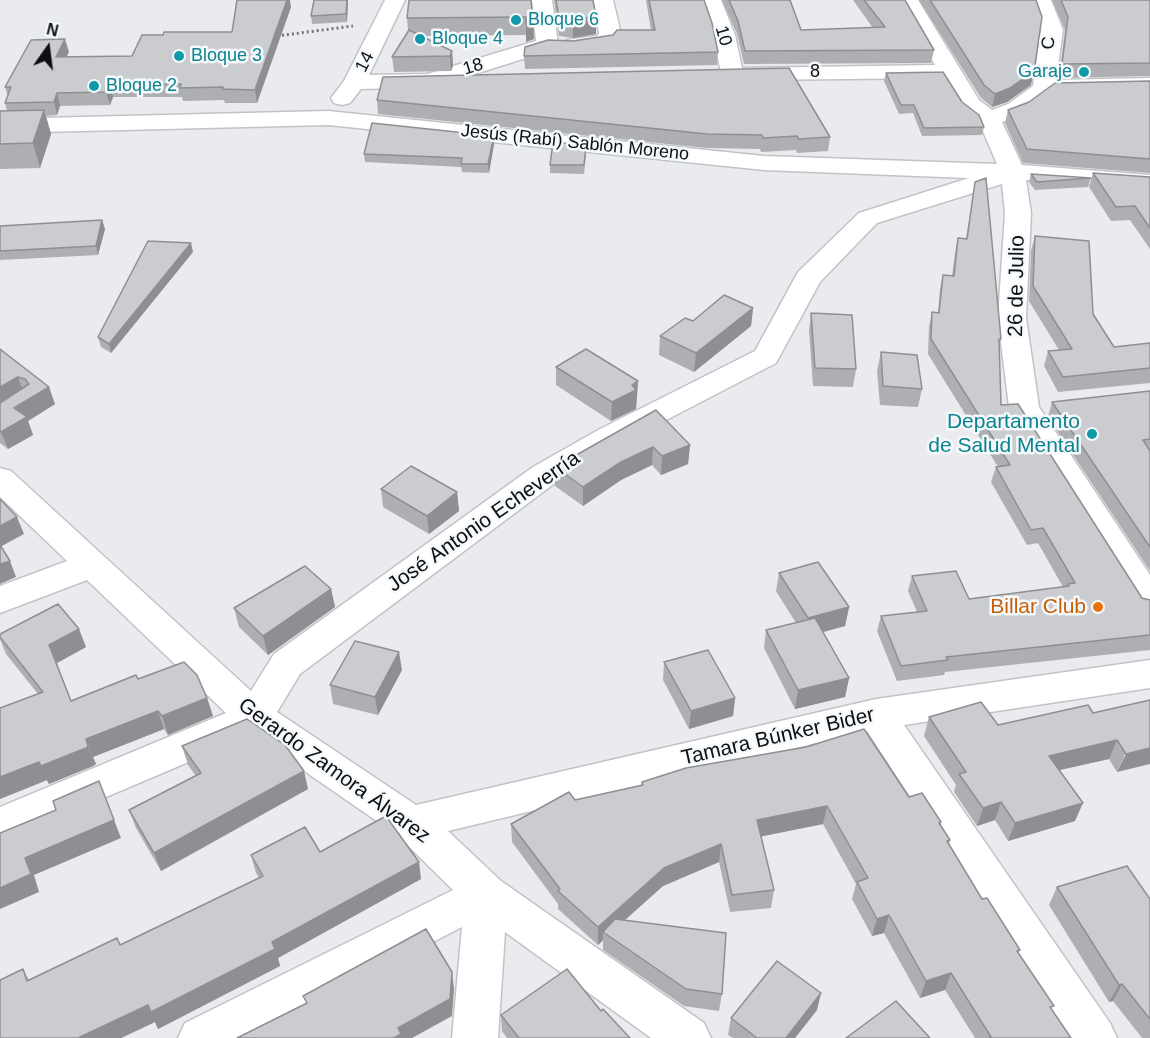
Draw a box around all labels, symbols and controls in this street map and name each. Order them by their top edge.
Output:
place label: Bloque 6 [528,9,599,31]
marker: Bloque 6 [509,13,523,27]
north arrow [18,18,78,78]
text: N [45,20,60,40]
street label: 10 [710,23,736,49]
place label: Bloque 4 [432,28,503,50]
marker: Bloque 4 [413,32,427,46]
street label: C [1038,35,1060,51]
place label: Bloque 3 [191,45,262,67]
street label: 14 [351,48,379,76]
marker: Bloque 3 [172,49,186,63]
street label: 18 [460,54,486,80]
street label: 8 [810,61,820,83]
place label: Garaje [1018,61,1072,83]
marker: Garaje [1077,65,1091,79]
place label: Bloque 2 [106,75,177,97]
marker: Bloque 2 [87,79,101,93]
street label: Jesús (Rabí) Sablón Moreno [460,120,690,166]
street label: 26 de Julio [1004,235,1030,337]
place label: Departamento de Salud Mental [928,409,1080,459]
marker: Departamento de Salud Mental [1085,427,1099,441]
street label: José Antonio Echeverría [383,446,585,598]
place label: Billar Club [990,594,1086,620]
marker: Billar Club [1091,600,1105,614]
street label: Gerardo Zamora Álvarez [233,693,435,849]
street label: Tamara Búnker Bider [679,703,877,771]

